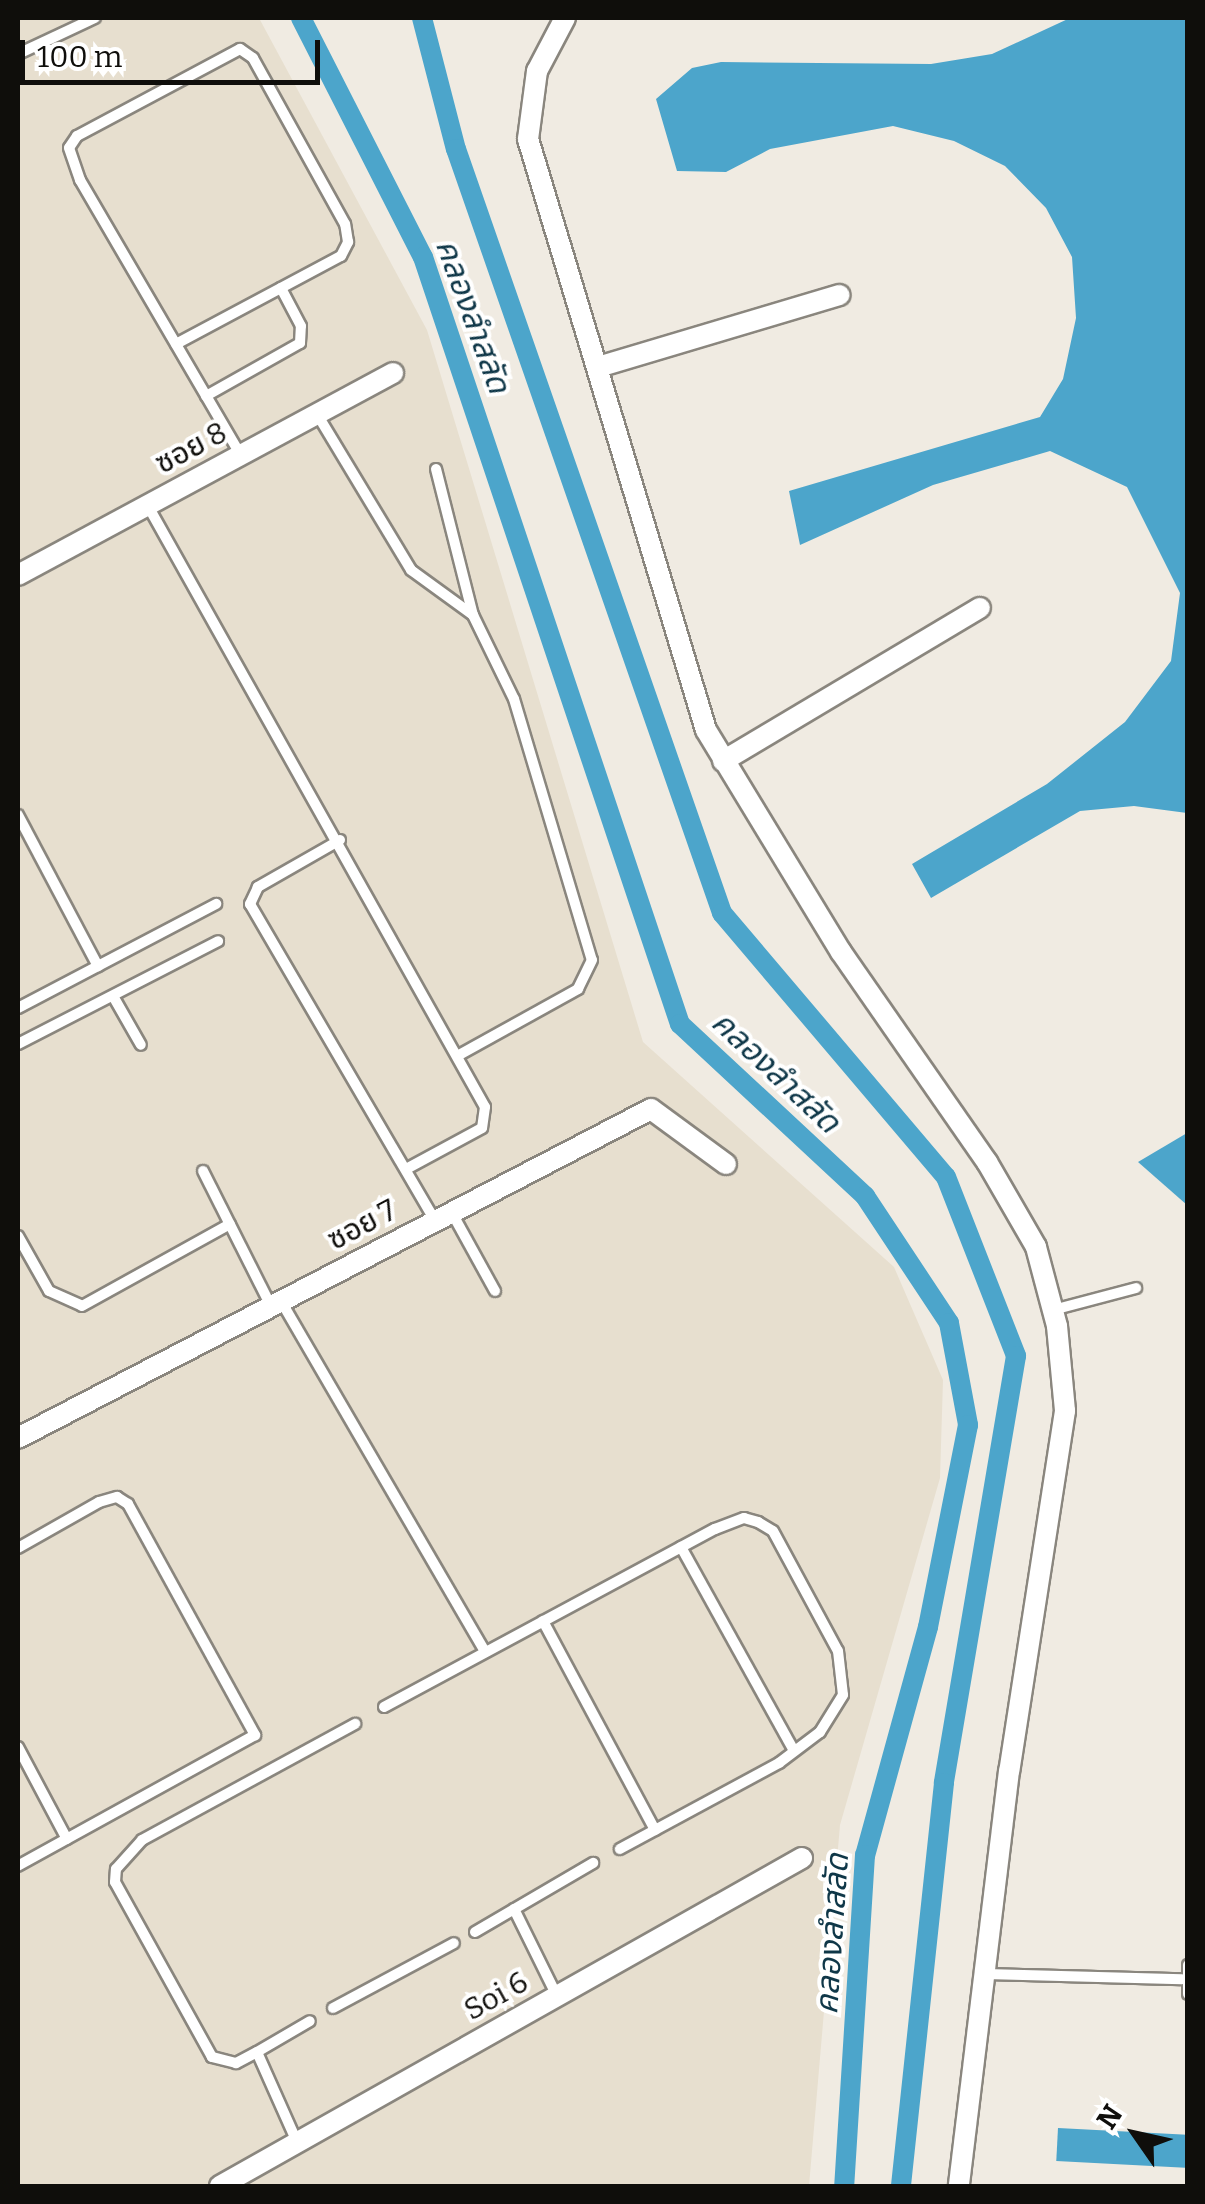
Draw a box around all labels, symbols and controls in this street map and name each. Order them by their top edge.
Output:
scale bar [25,20,325,82]
text: 100 m [37,39,122,75]
water label: คลองลำสลัด [427,234,519,398]
street label: ซอย 8 [149,414,233,482]
water label: คลองลำสลัด [704,1003,848,1141]
street label: ซอย 7 [321,1192,403,1258]
water label: คลองลำสลัด [807,1852,857,2016]
street label: Soi 6 [458,1964,534,2028]
north arrow [1085,2084,1185,2184]
text: N [1090,2099,1129,2135]

